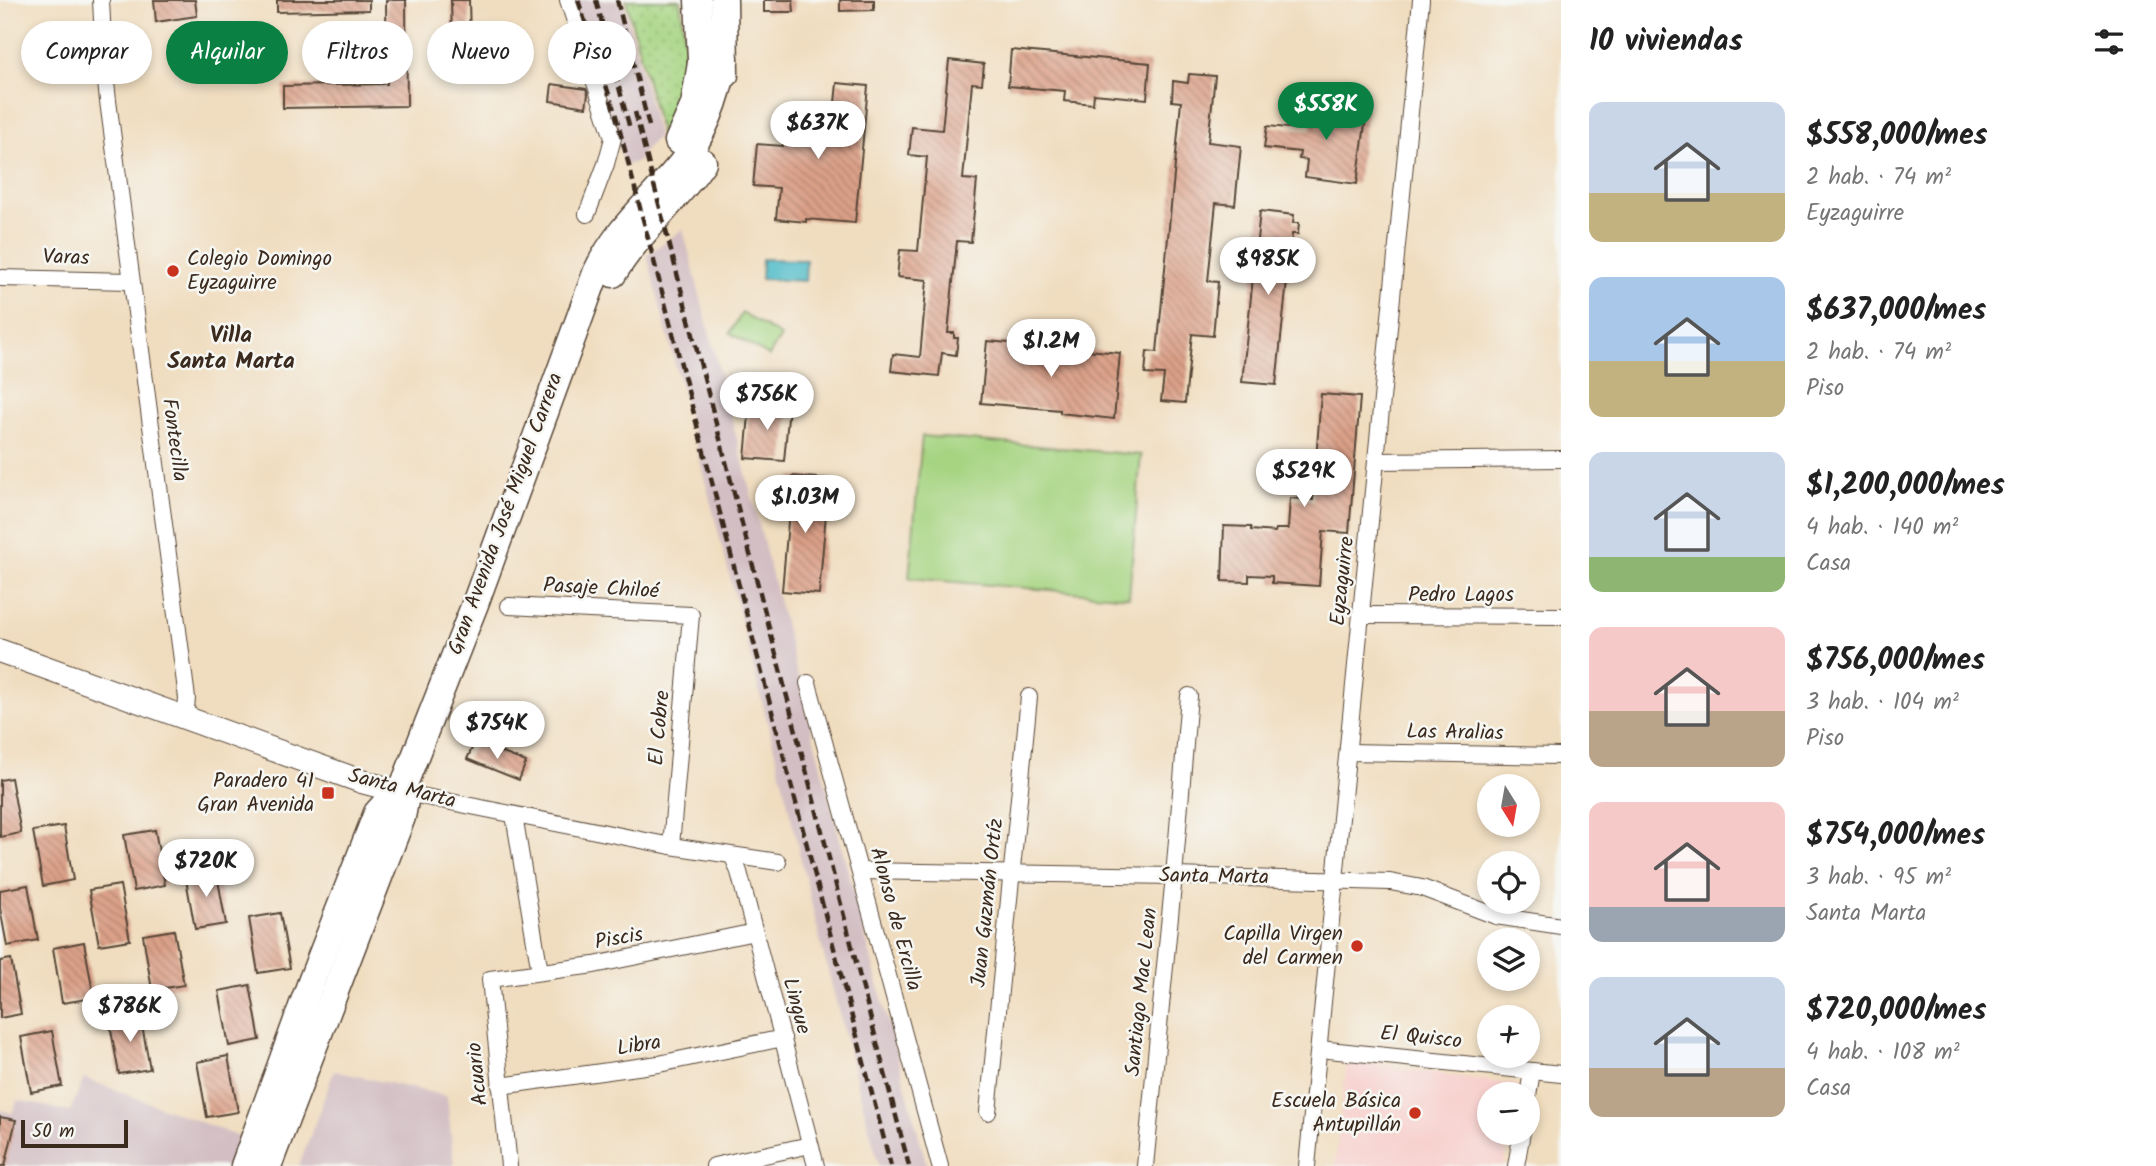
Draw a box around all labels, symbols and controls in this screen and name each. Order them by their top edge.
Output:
text: 10 viviendas [1589,18,1743,66]
chip: Comprar [21,21,152,84]
chip: Alquilar [166,21,288,84]
chip: Filtros [302,21,413,84]
chip: Nuevo [427,21,534,84]
chip: Piso [548,21,636,84]
icon: filters [2090,23,2128,61]
pin: $558K [1277,82,1375,142]
text: $558K [1294,87,1358,123]
pin: $637K [769,102,867,161]
text: $637K [786,106,850,142]
text: $558,000/mes [1806,112,1988,160]
icon: home [1645,130,1729,214]
text: 2 hab. · 74 m² [1806,160,1951,196]
text: Eyzaguirre [1806,196,1904,232]
pin: $985K [1219,238,1317,297]
street label: Varas [42,241,90,275]
text: $985K [1236,242,1300,278]
place label: Colegio Domingo Eyzaguirre [187,243,332,300]
marker: Colegio Domingo Eyzaguirre [165,263,181,279]
text: $637,000/mes [1806,287,1986,335]
icon: home [1645,305,1729,389]
district label: Villa Santa Marta [167,318,295,380]
pin: $1.2M [1002,320,1100,379]
text: $1.2M [1023,324,1079,360]
text: 2 hab. · 74 m² [1806,335,1951,371]
street label: Gran Avenida José Miguel Carrera [439,368,573,660]
text: Piso [1806,371,1844,407]
pin: $756K [718,372,816,432]
text: $756K [736,377,798,413]
street label: Fontecilla [152,396,196,484]
pin: $529K [1255,449,1353,509]
text: $529K [1272,454,1336,490]
text: $1,200,000/mes [1806,462,2005,510]
pin: $1.03M [748,476,862,535]
text: $1.03M [771,480,839,516]
icon: home [1645,480,1729,564]
text: 4 hab. · 140 m² [1806,510,1958,546]
street label: Eyzaguirre [1322,534,1364,627]
text: Casa [1806,546,1851,582]
street label: Pasaje Chiloé [542,569,661,609]
street label: Pedro Lagos [1408,579,1514,612]
text: $756,000/mes [1806,637,1985,685]
icon: home [1645,655,1729,739]
text: 3 hab. · 104 m² [1806,685,1959,721]
street label: El Cobre [640,688,680,767]
pin: $754K [448,702,546,761]
text: $754K [466,706,528,742]
street label: Las Aralias [1406,716,1504,750]
text: Piso [1806,721,1844,757]
street label: Santa Marta [345,760,459,818]
place label: Paradero 41 Gran Avenida [197,765,314,822]
north arrow [1477,774,1540,836]
map controls [1477,774,1540,1145]
marker: Paradero 41 Gran Avenida [320,785,336,801]
text: $754,000/mes [1806,812,1985,860]
street label: Juan Guzmán Ortíz [963,817,1013,989]
icon: home [1645,830,1729,914]
pin: $720K [157,839,255,899]
street label: Alonso de Ercilla [860,843,930,995]
text: $720K [174,844,238,880]
button: locate [1477,851,1540,914]
street label: Santa Marta [1159,860,1269,894]
text: 3 hab. · 95 m² [1806,860,1951,896]
text: Santa Marta [1806,896,1926,932]
street label: Santiago Mac Lean [1117,906,1167,1078]
place label: Capilla Virgen del Carmen [1223,918,1343,975]
street label: Piscis [592,919,646,959]
button: layers [1477,928,1540,991]
marker: Capilla Virgen del Carmen [1349,938,1365,954]
street label: Lingue [773,974,819,1038]
pin: $786K [81,984,179,1044]
text: $720,000/mes [1806,987,1987,1035]
text: $786K [98,989,162,1025]
button: + [1477,1005,1540,1068]
icon: home [1645,1005,1729,1089]
street label: El Quisco [1378,1017,1464,1059]
street label: Libra [615,1026,663,1066]
text: 4 hab. · 108 m² [1806,1035,1960,1071]
street label: Acuario [458,1041,498,1107]
text: Casa [1806,1071,1851,1107]
button: − [1477,1082,1540,1145]
place label: Escuela Básica Antupillán [1271,1085,1401,1142]
marker: Escuela Básica Antupillán [1407,1105,1423,1121]
scale bar [21,1117,128,1149]
text: 50 m [32,1117,74,1147]

